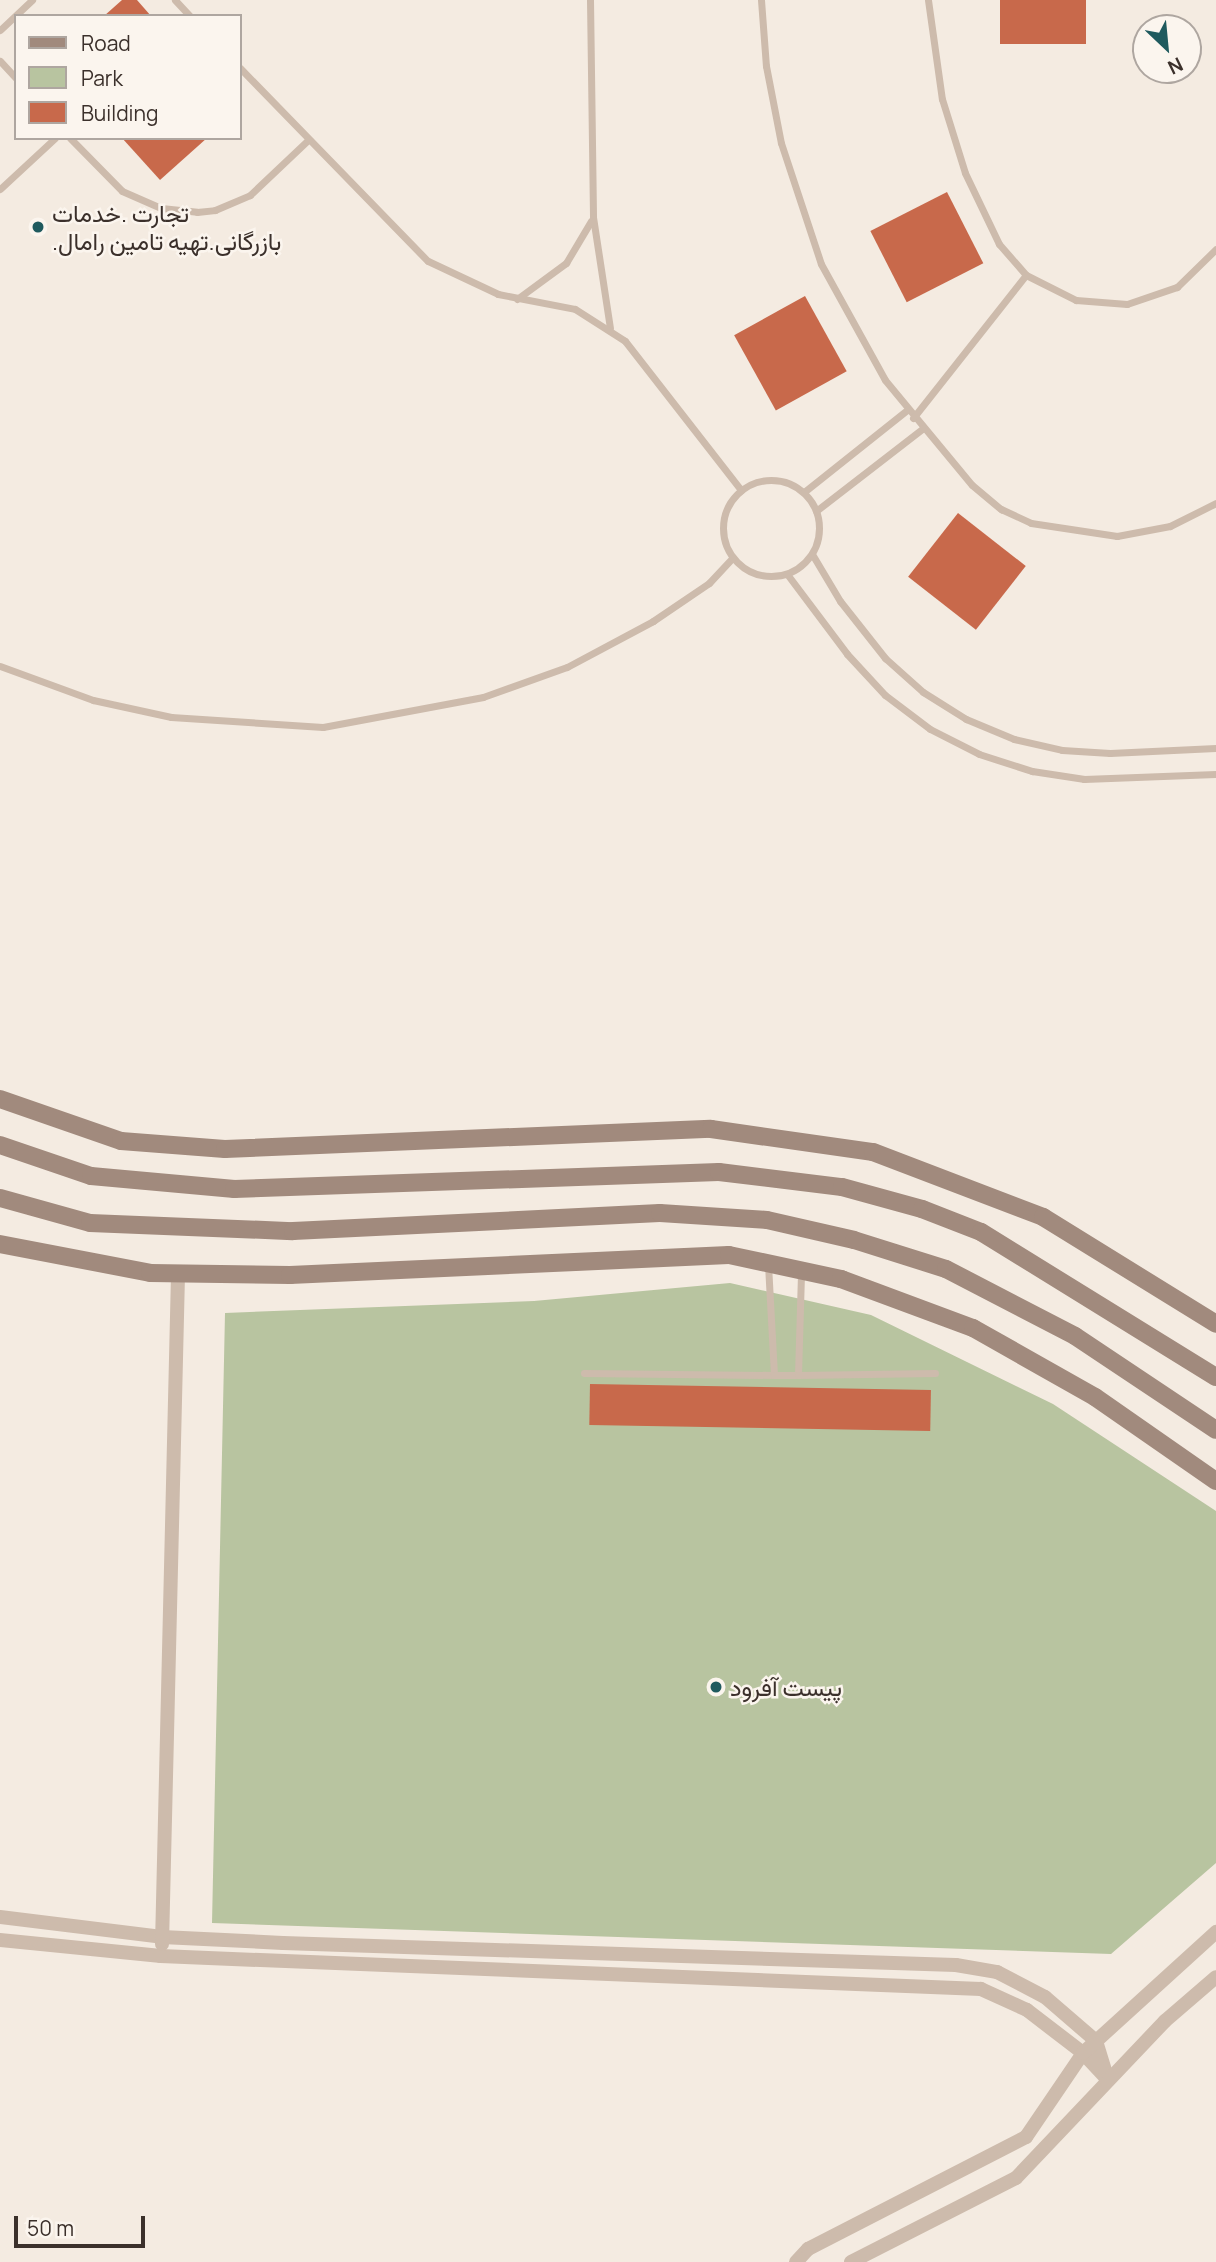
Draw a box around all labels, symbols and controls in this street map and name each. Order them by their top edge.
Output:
legend [14,14,242,140]
north arrow [1132,14,1202,84]
text: Road [81,29,131,57]
text: N [1163,51,1187,81]
text: Park [81,64,123,92]
text: Building [81,99,158,127]
place label: تجارت .خدمات .بازرگانی.تهیه تامین رامال [52,199,281,255]
marker: تجارت .خدمات .بازرگانی.تهیه تامین رامال [30,219,46,235]
place label: پیست آفرود [730,1673,842,1701]
marker: پیست آفرود [708,1679,724,1695]
scale bar [18,2202,149,2246]
text: 50 m [27,2214,74,2242]

